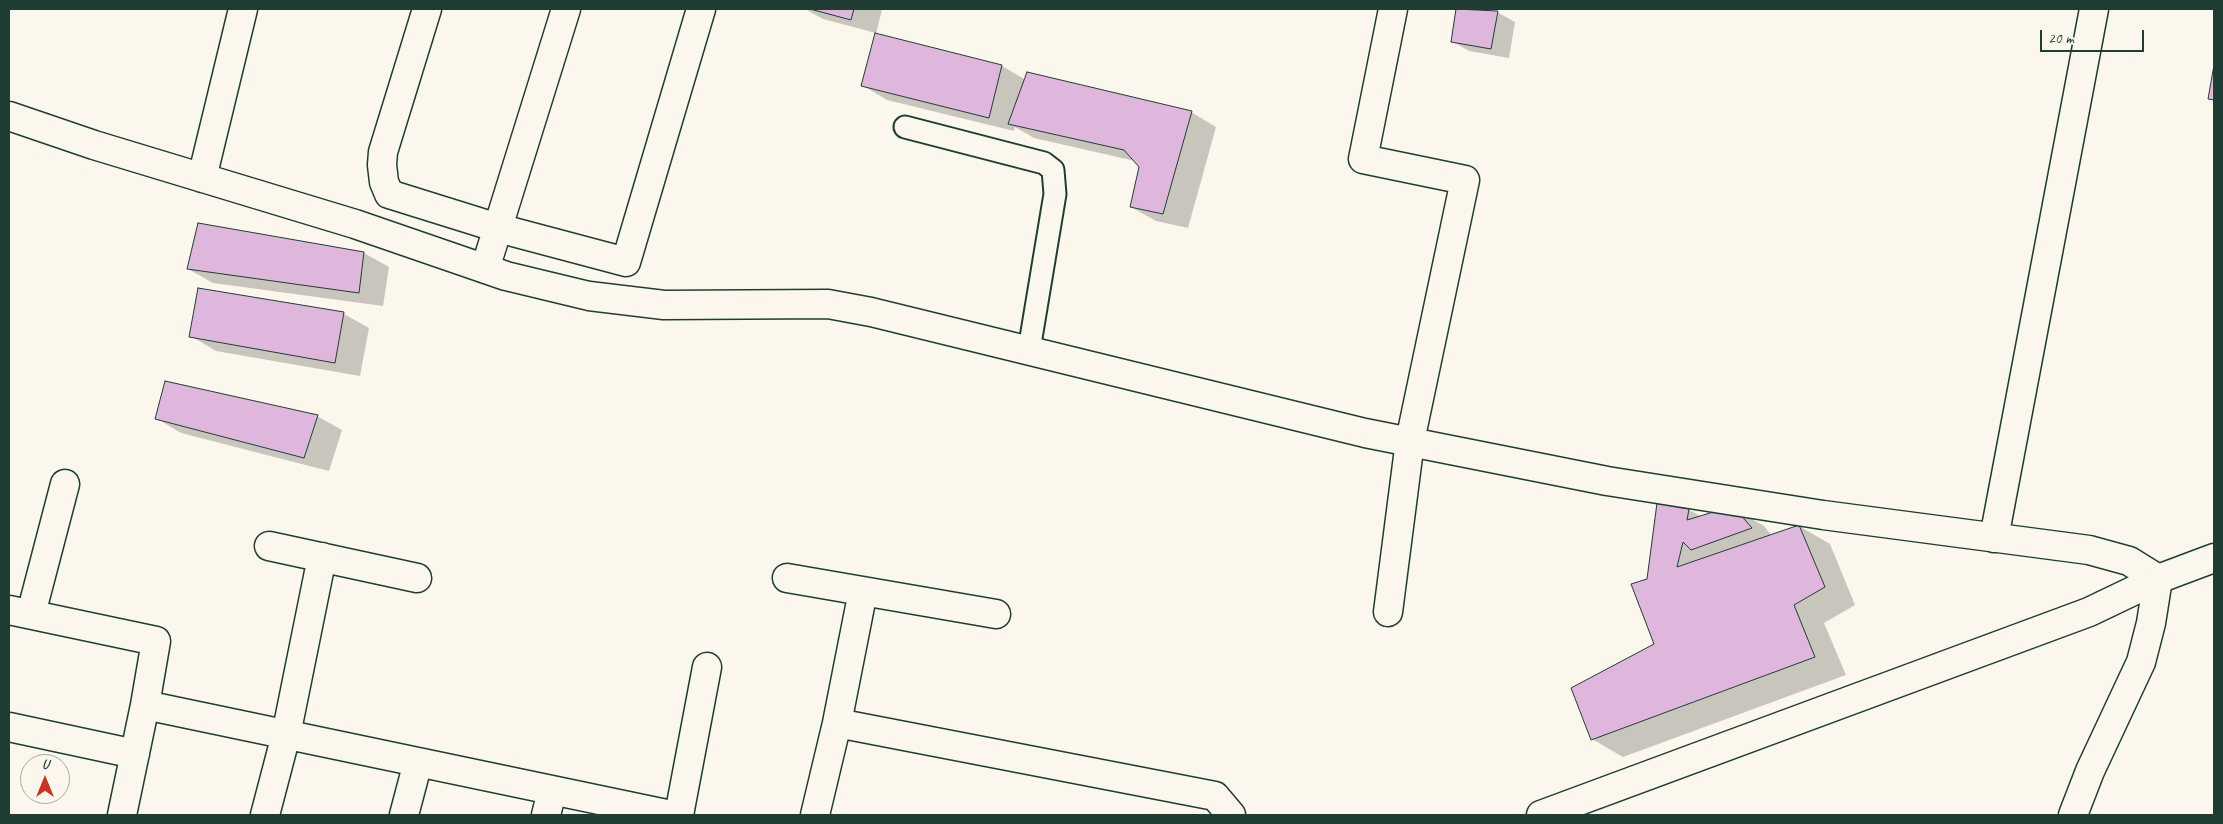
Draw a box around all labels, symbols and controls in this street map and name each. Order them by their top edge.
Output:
scale bar [2043,20,2147,52]
text: 20 m [2048,29,2074,48]
north arrow [20,754,70,804]
text: U [42,756,48,773]

